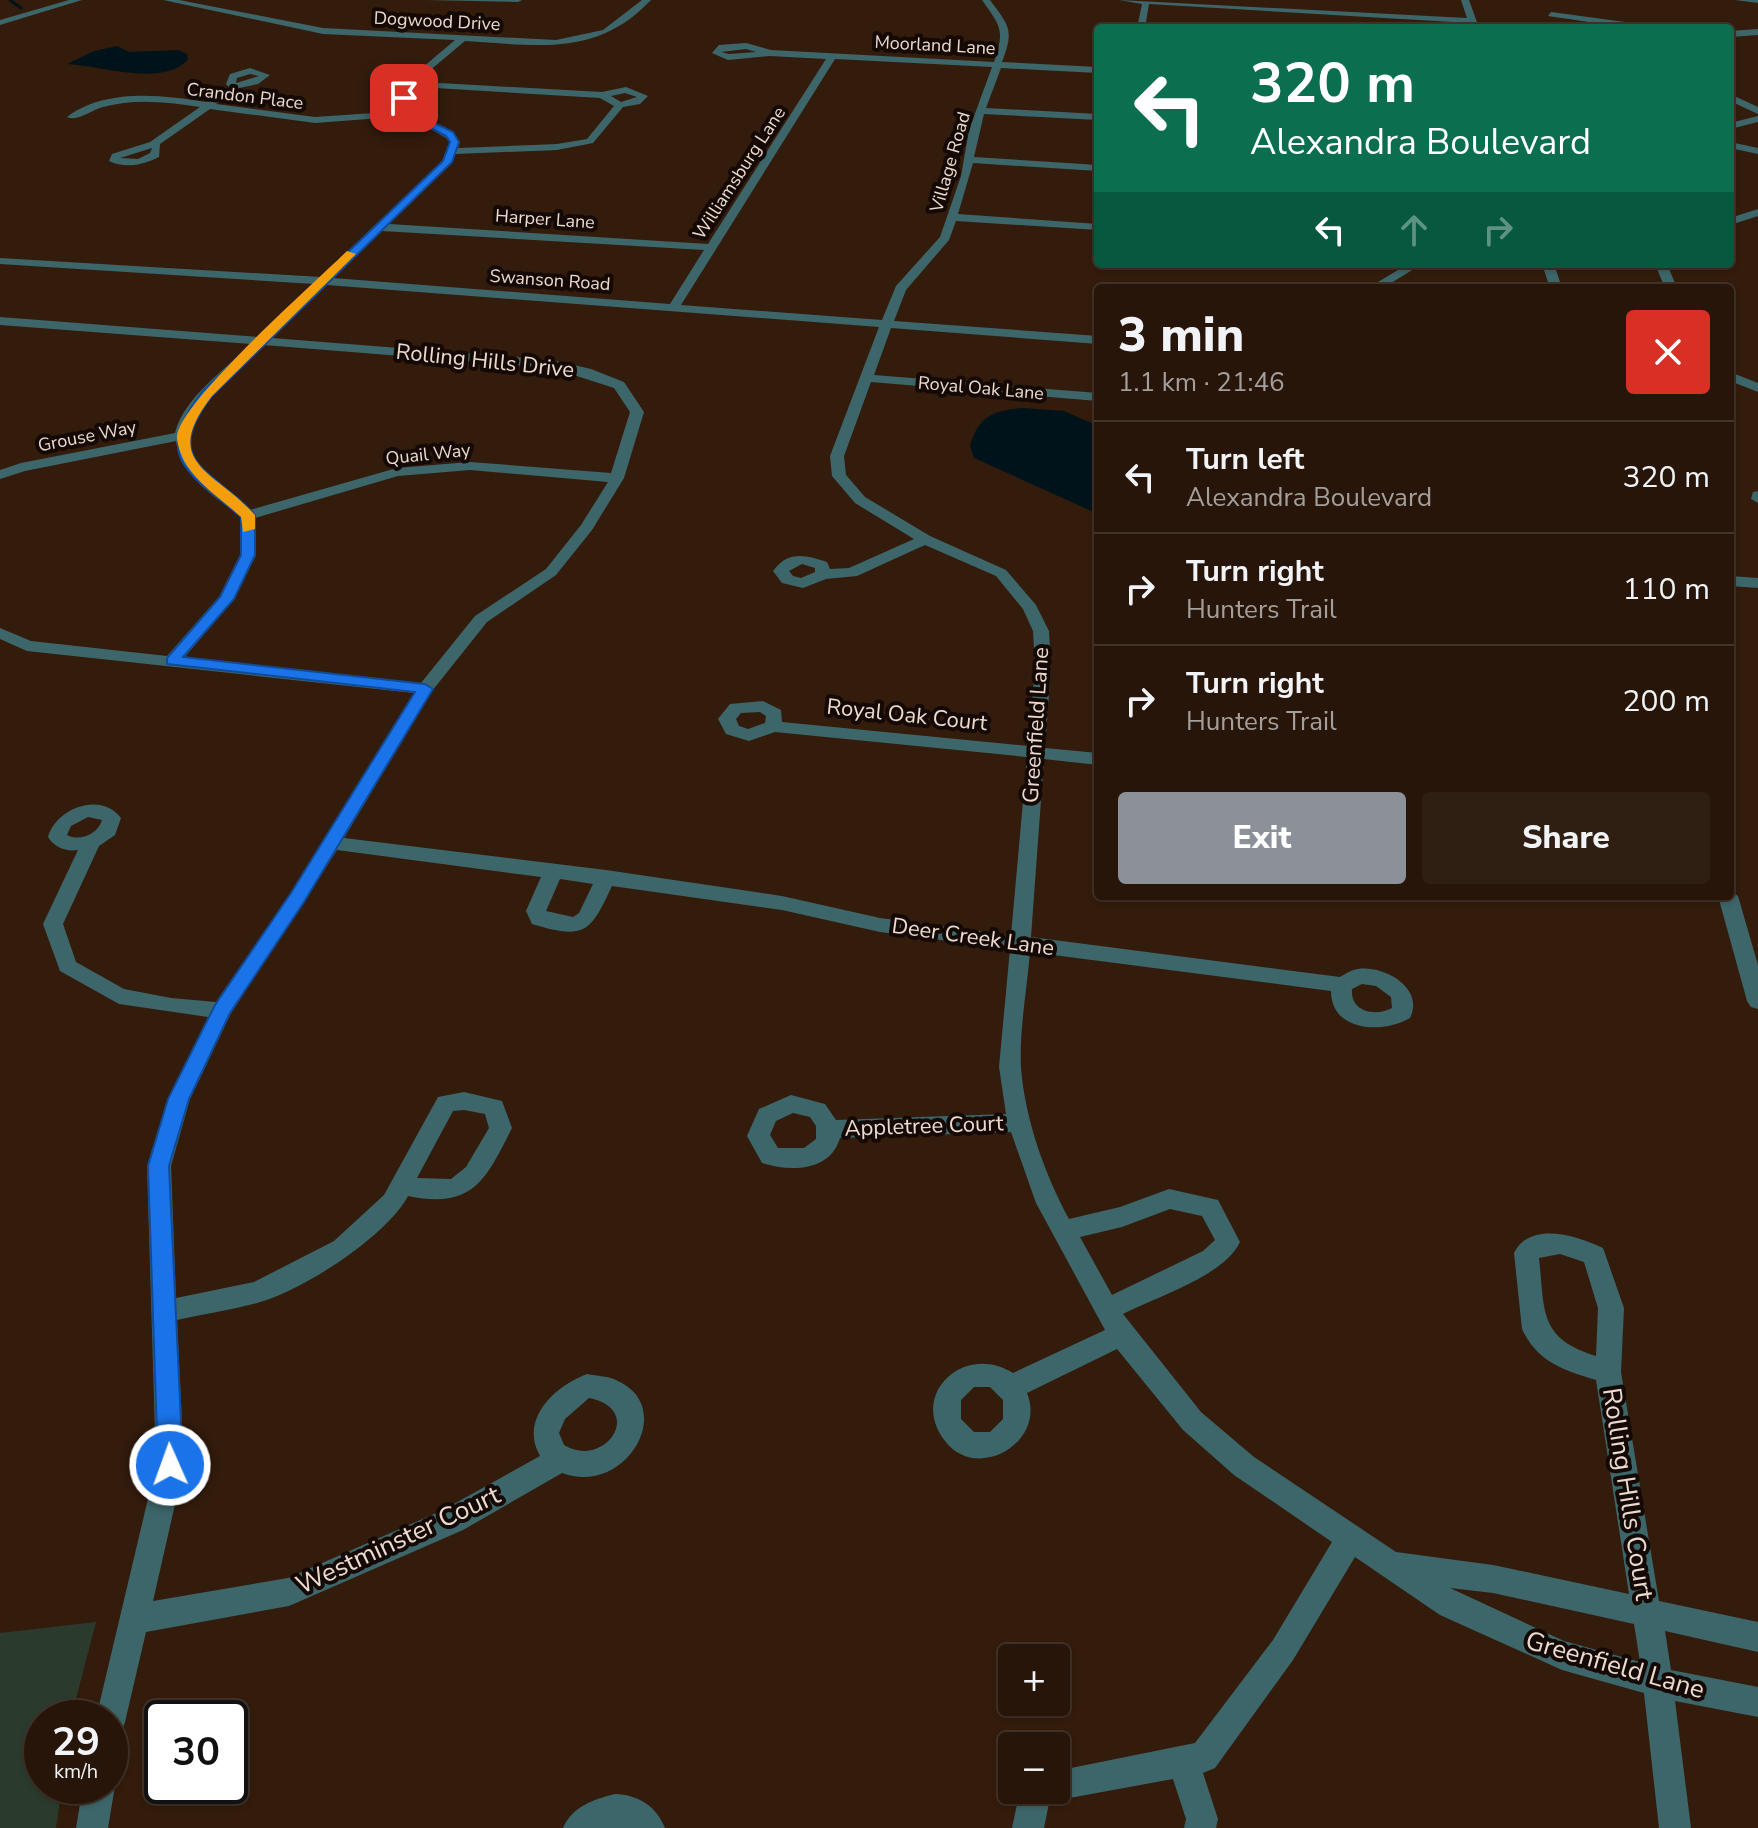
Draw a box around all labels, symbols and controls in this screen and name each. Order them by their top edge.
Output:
street label: Dogwood Drive [373,6,501,36]
street label: Moorland Lane [874,30,996,60]
text: 320 m [1250,45,1415,122]
icon: left [1118,56,1222,160]
pin [370,64,438,132]
icon: arrive [382,76,426,120]
street label: Crandon Place [185,77,305,115]
street label: Williamsburg Lane [687,102,791,244]
street label: Village Road [924,109,976,216]
text: Alexandra Boulevard [1250,118,1591,167]
street label: Harper Lane [494,204,596,234]
icon: left [1308,208,1352,252]
icon: ahead [1392,208,1436,252]
icon: right [1476,208,1520,252]
street label: Swanson Road [489,264,611,296]
text: 3 min [1118,302,1244,368]
button: close [1626,310,1710,394]
street label: Rolling Hills Drive [394,337,576,385]
text: 1.1 km · 21:46 [1118,365,1285,400]
street label: Royal Oak Lane [917,371,1045,405]
street label: Grouse Way [36,415,139,457]
street label: Quail Way [384,438,472,470]
text: Turn left [1186,439,1304,480]
icon: left [1118,455,1162,499]
text: 320 m [1623,457,1710,498]
text: Alexandra Boulevard [1186,480,1432,515]
text: Turn right [1186,551,1324,592]
icon: right [1118,567,1162,611]
text: 110 m [1623,569,1710,610]
text: Hunters Trail [1186,592,1337,627]
street label: Greenfield Lane [1016,646,1056,804]
text: Turn right [1186,663,1324,704]
icon: right [1118,679,1162,723]
text: 200 m [1623,681,1710,722]
street label: Royal Oak Court [825,692,989,738]
text: Hunters Trail [1186,704,1337,739]
button: Exit [1118,792,1406,884]
button: Share [1422,792,1710,884]
street label: Deer Creek Lane [890,911,1056,963]
street label: Appletree Court [844,1108,1004,1144]
street label: Rolling Hills Court [1594,1385,1662,1604]
position arrow [128,1423,212,1507]
street label: Westminster Court [290,1477,507,1603]
street label: Greenfield Lane [1521,1623,1709,1707]
map controls [998,1644,1070,1804]
button: + [998,1644,1070,1716]
speed limit sign: 30 [144,1700,248,1804]
text: 29 [52,1715,100,1769]
button: − [998,1732,1070,1804]
text: km/h [54,1758,98,1785]

